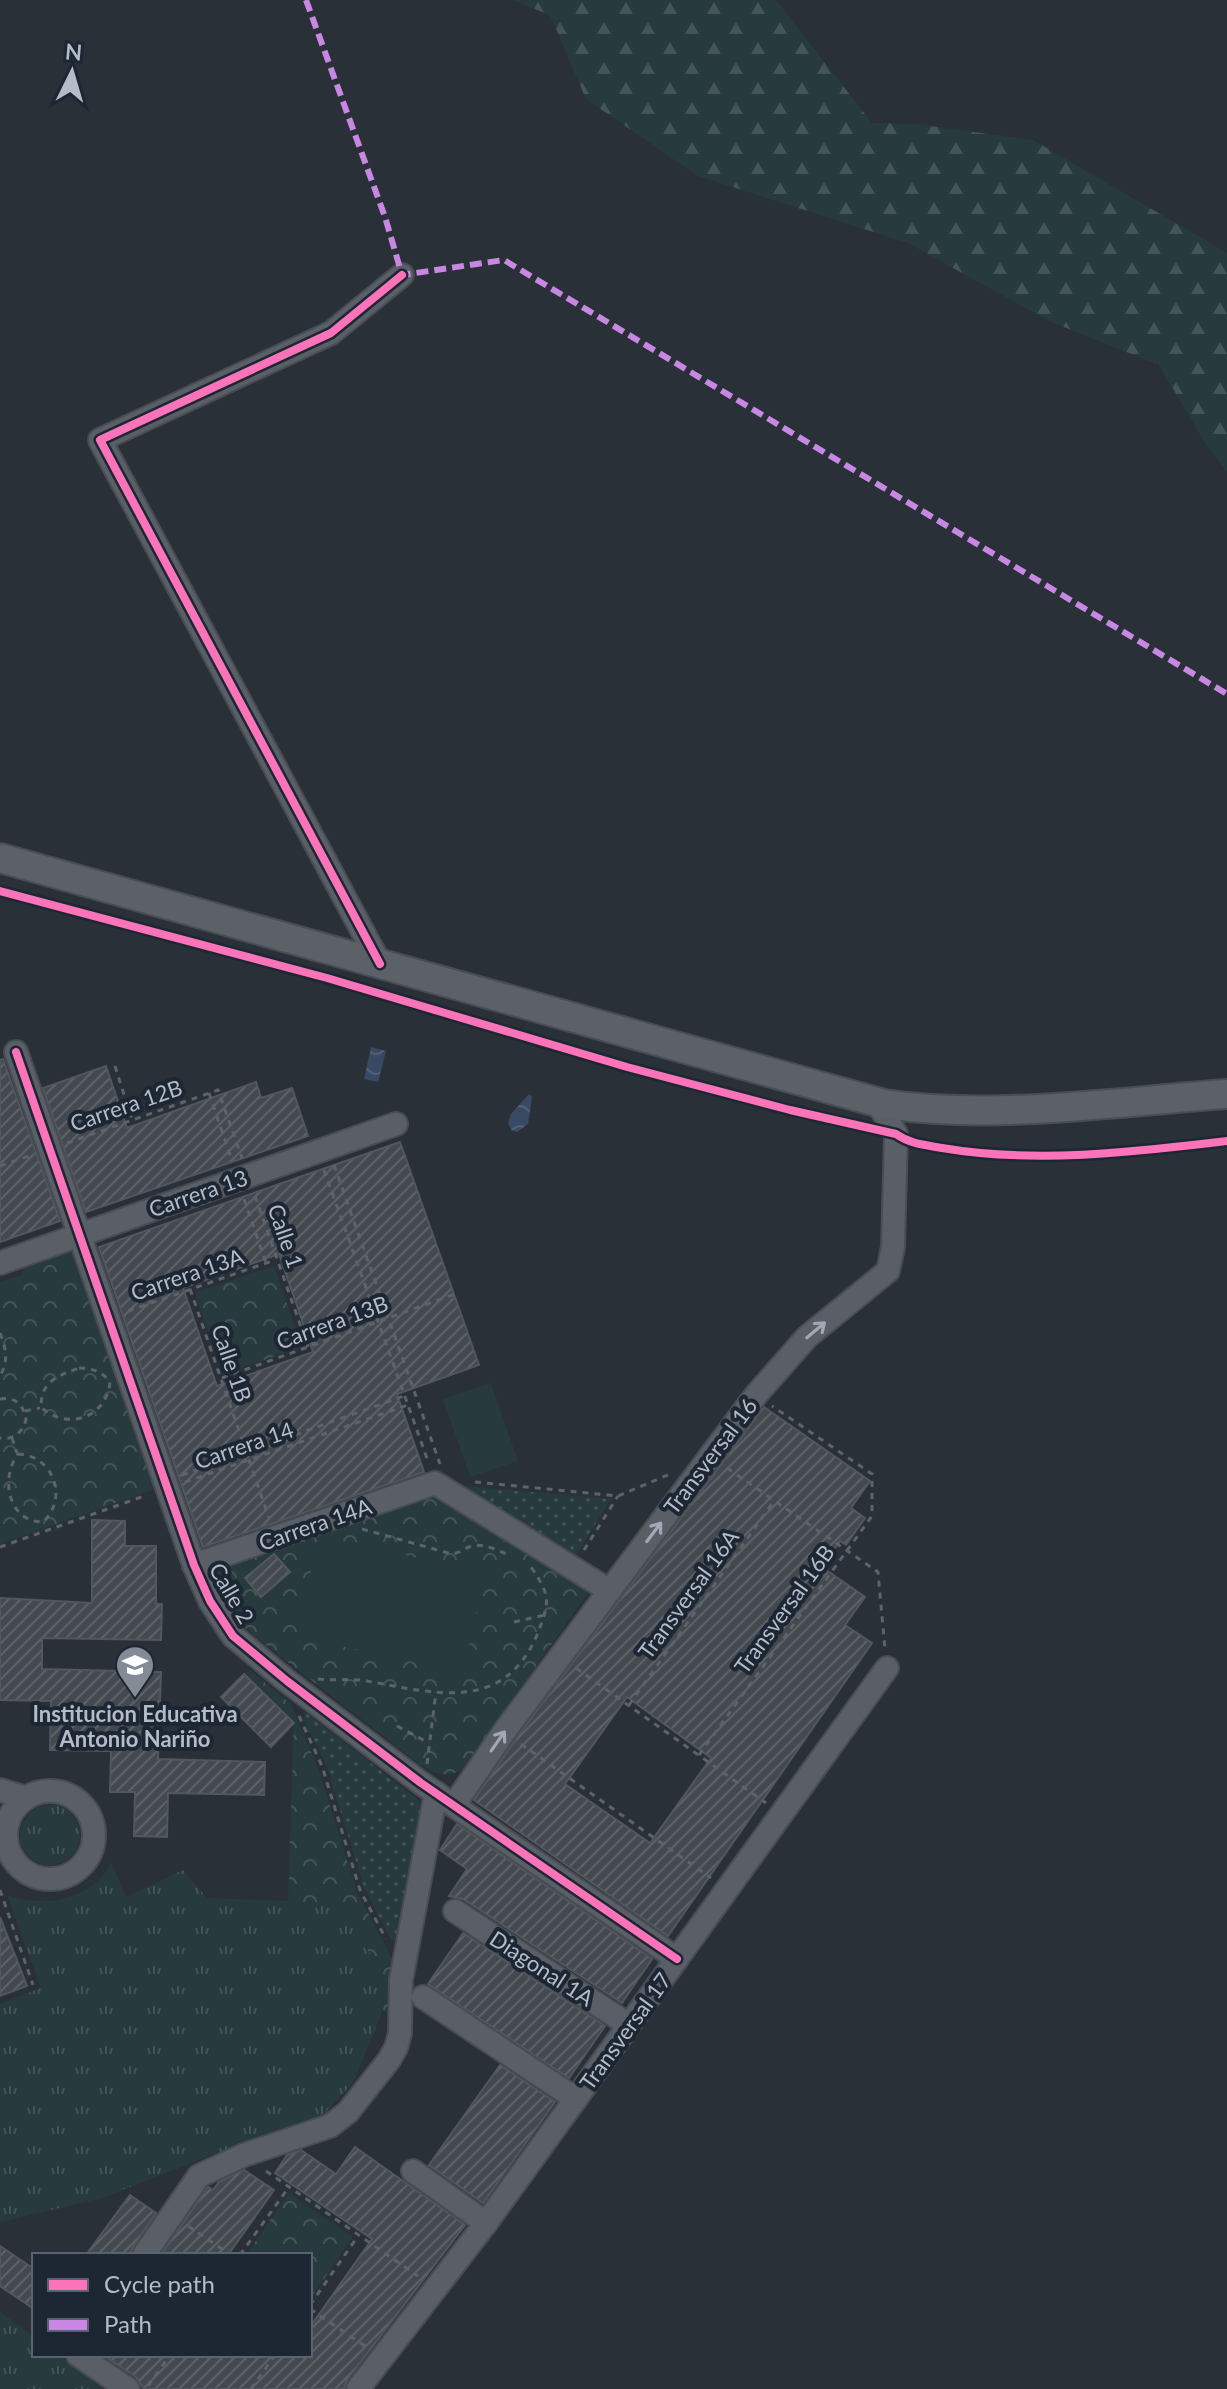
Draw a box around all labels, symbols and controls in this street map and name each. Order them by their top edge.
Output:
north arrow [32,32,112,112]
text: N [64,37,83,66]
street label: Carrera 12B [66,1073,186,1137]
street label: Carrera 13 [145,1164,251,1222]
street label: Calle 1 [262,1200,310,1272]
street label: Carrera 13A [127,1242,247,1306]
street label: Carrera 13B [272,1289,392,1355]
street label: Calle 1B [206,1321,258,1405]
one-way arrow [805,1321,826,1339]
street label: Transversal 16 [658,1393,762,1519]
street label: Carrera 14 [191,1415,297,1474]
street label: Carrera 14A [255,1492,375,1556]
one-way arrow [645,1522,662,1544]
street label: Transversal 16A [632,1524,744,1664]
street label: Transversal 16B [728,1539,840,1679]
street label: Calle 2 [204,1558,260,1628]
school or university icon: Institucion Educativa Antonio Nariño [114,1644,156,1699]
place label: Institucion Educativa Antonio Nariño [32,1700,238,1752]
one-way arrow [490,1730,506,1752]
street label: Diagonal 1A [485,1925,599,2012]
street label: Transversal 17 [573,1967,677,2095]
legend [32,2253,312,2357]
text: Cycle path [104,2269,215,2298]
text: Path [104,2309,152,2338]

